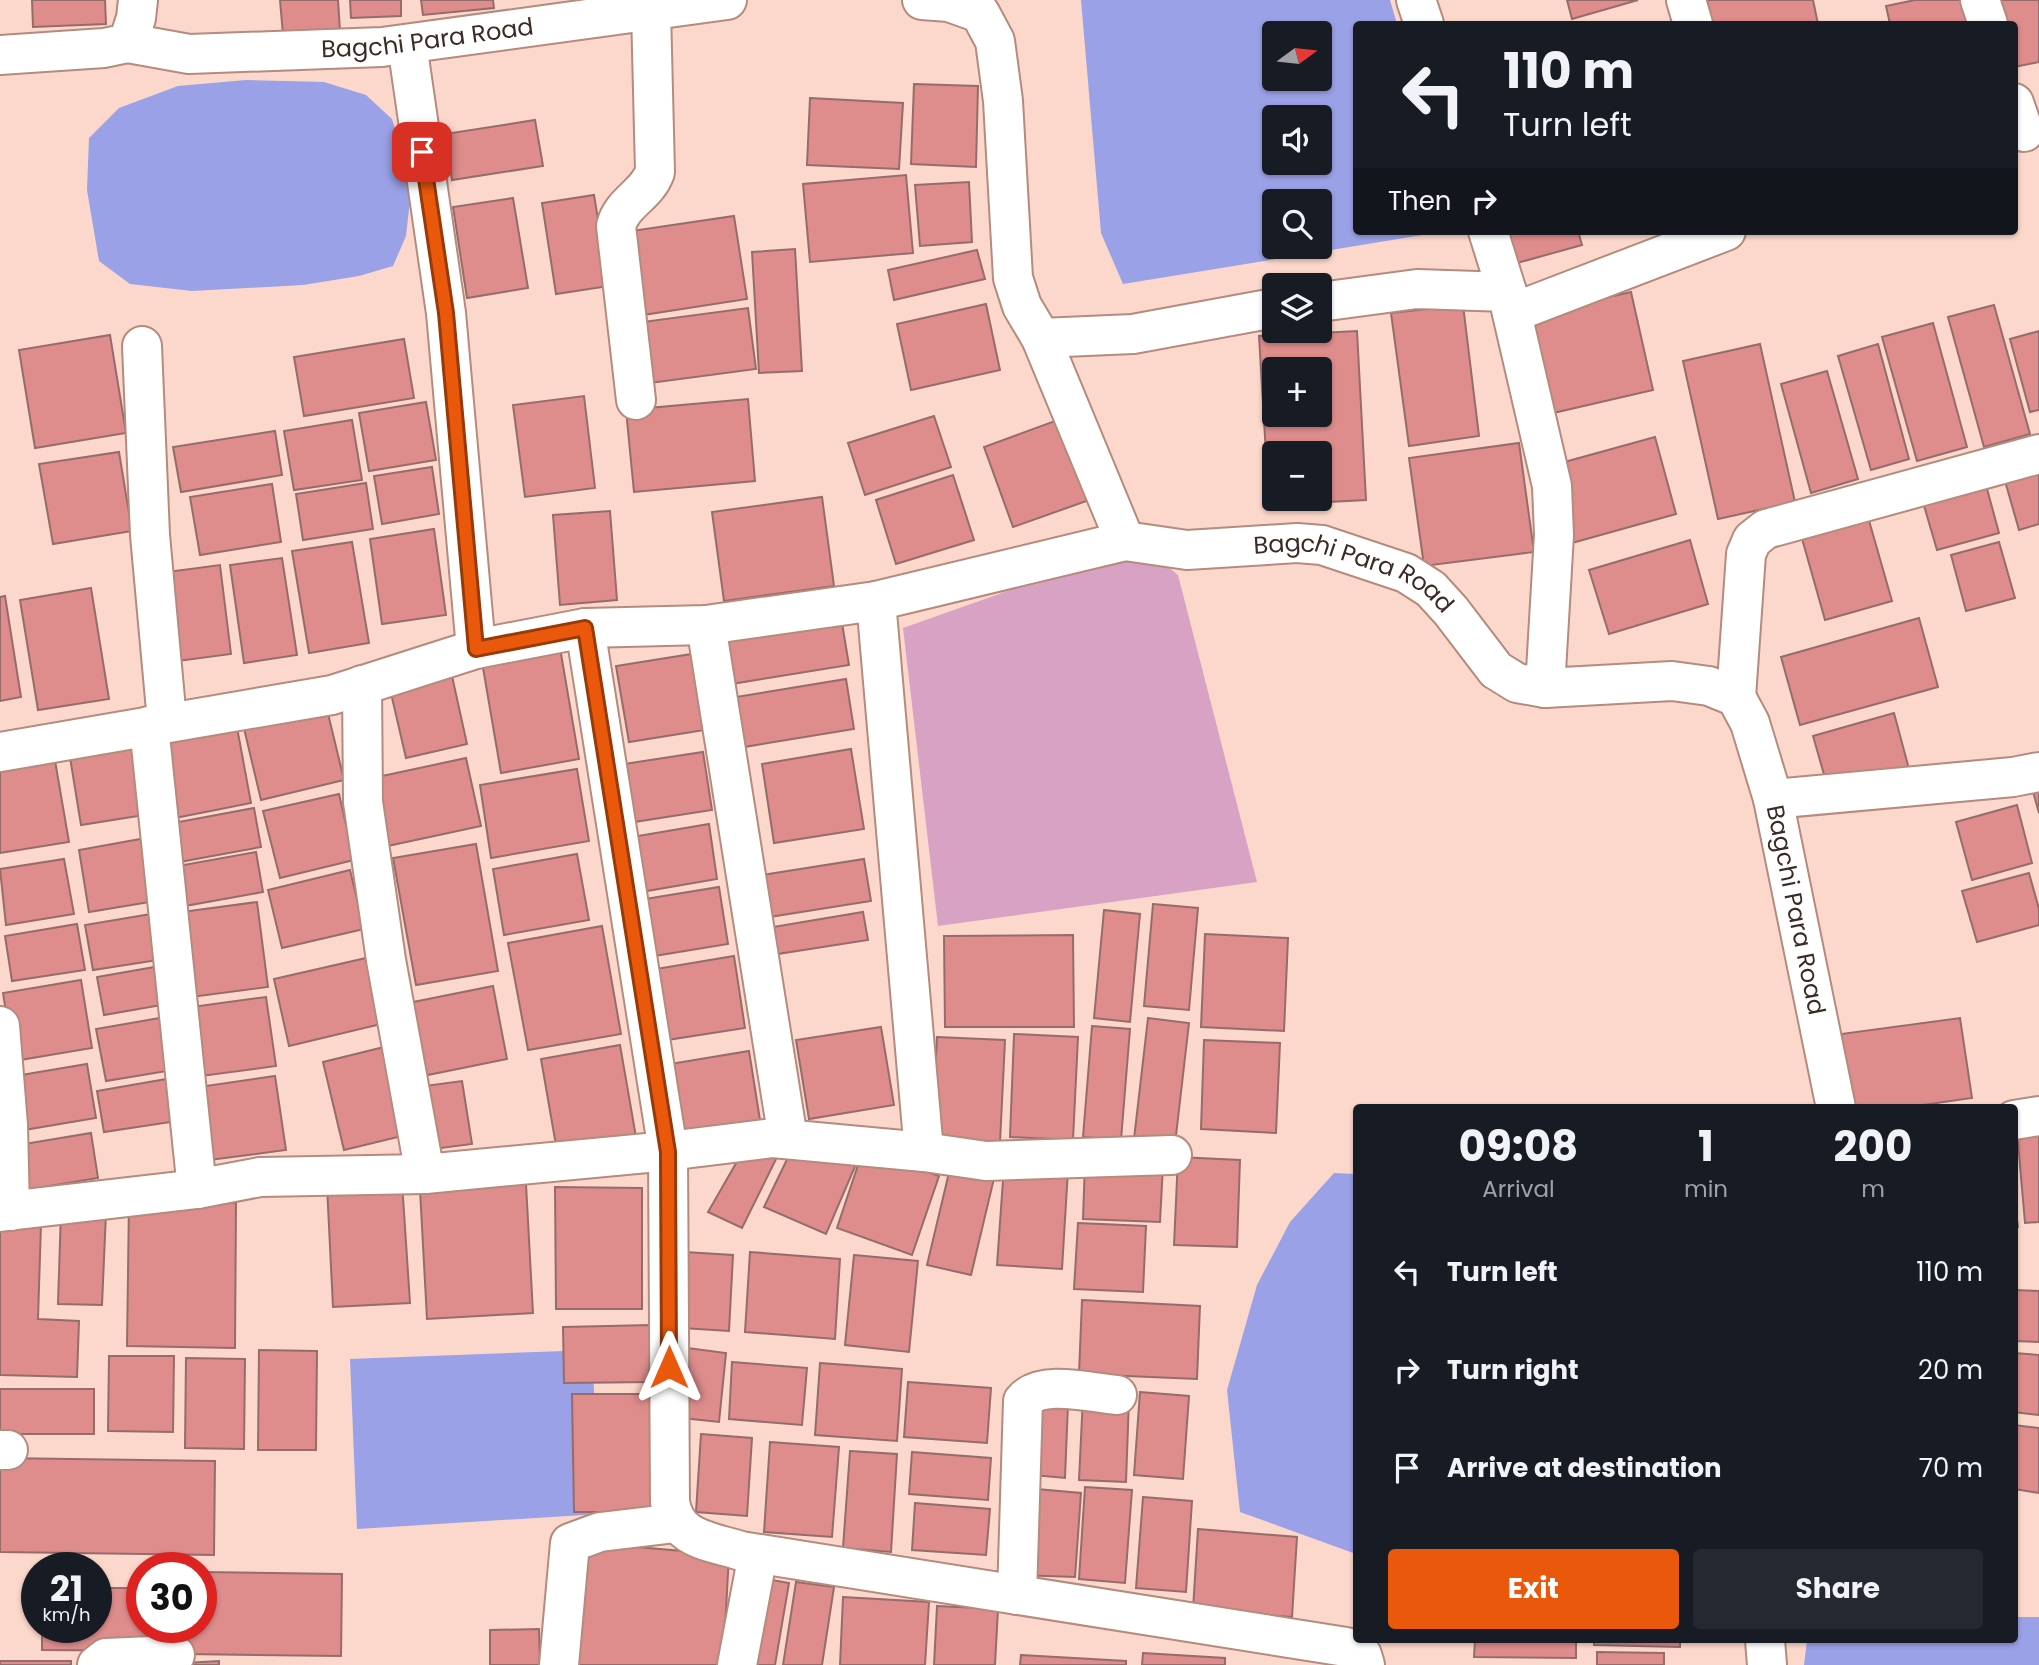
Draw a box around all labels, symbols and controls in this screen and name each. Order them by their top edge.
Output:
street label: Bagchi Para Road [320,10,535,65]
north arrow [1262,21,1332,91]
map controls [1262,21,1332,511]
text: 110 m [1503,37,1634,105]
icon: left [1388,49,1479,140]
text: Turn left [1503,102,1632,147]
button: sound [1262,105,1332,175]
pin [392,122,452,182]
icon: arrive [403,133,441,171]
icon: right [1465,182,1503,220]
text: Then [1388,183,1451,219]
button: search [1262,189,1332,259]
button: layers [1262,273,1332,343]
button: + [1262,357,1332,427]
button: − [1262,441,1332,511]
street label: Bagchi Para Road [1252,526,1462,620]
street label: Bagchi Para Road [1759,802,1834,1018]
text: 09:08 [1459,1117,1578,1176]
text: 1 [1698,1117,1714,1176]
text: 200 [1834,1117,1912,1176]
text: Arrival [1482,1173,1555,1205]
text: min [1684,1173,1728,1205]
text: m [1861,1173,1885,1205]
icon: left [1388,1253,1426,1291]
text: Turn left [1447,1254,1558,1290]
text: 110 m [1916,1254,1983,1290]
position arrow [632,1330,706,1404]
icon: right [1388,1351,1426,1389]
text: Turn right [1447,1352,1579,1388]
text: 20 m [1918,1352,1983,1388]
icon: arrive [1388,1449,1426,1487]
text: Arrive at destination [1447,1450,1722,1486]
text: 70 m [1919,1450,1983,1486]
button: Exit [1388,1549,1679,1629]
button: Share [1693,1549,1983,1629]
speed limit sign: 30 [126,1552,217,1643]
text: 21 [50,1564,83,1613]
text: km/h [43,1602,90,1627]

